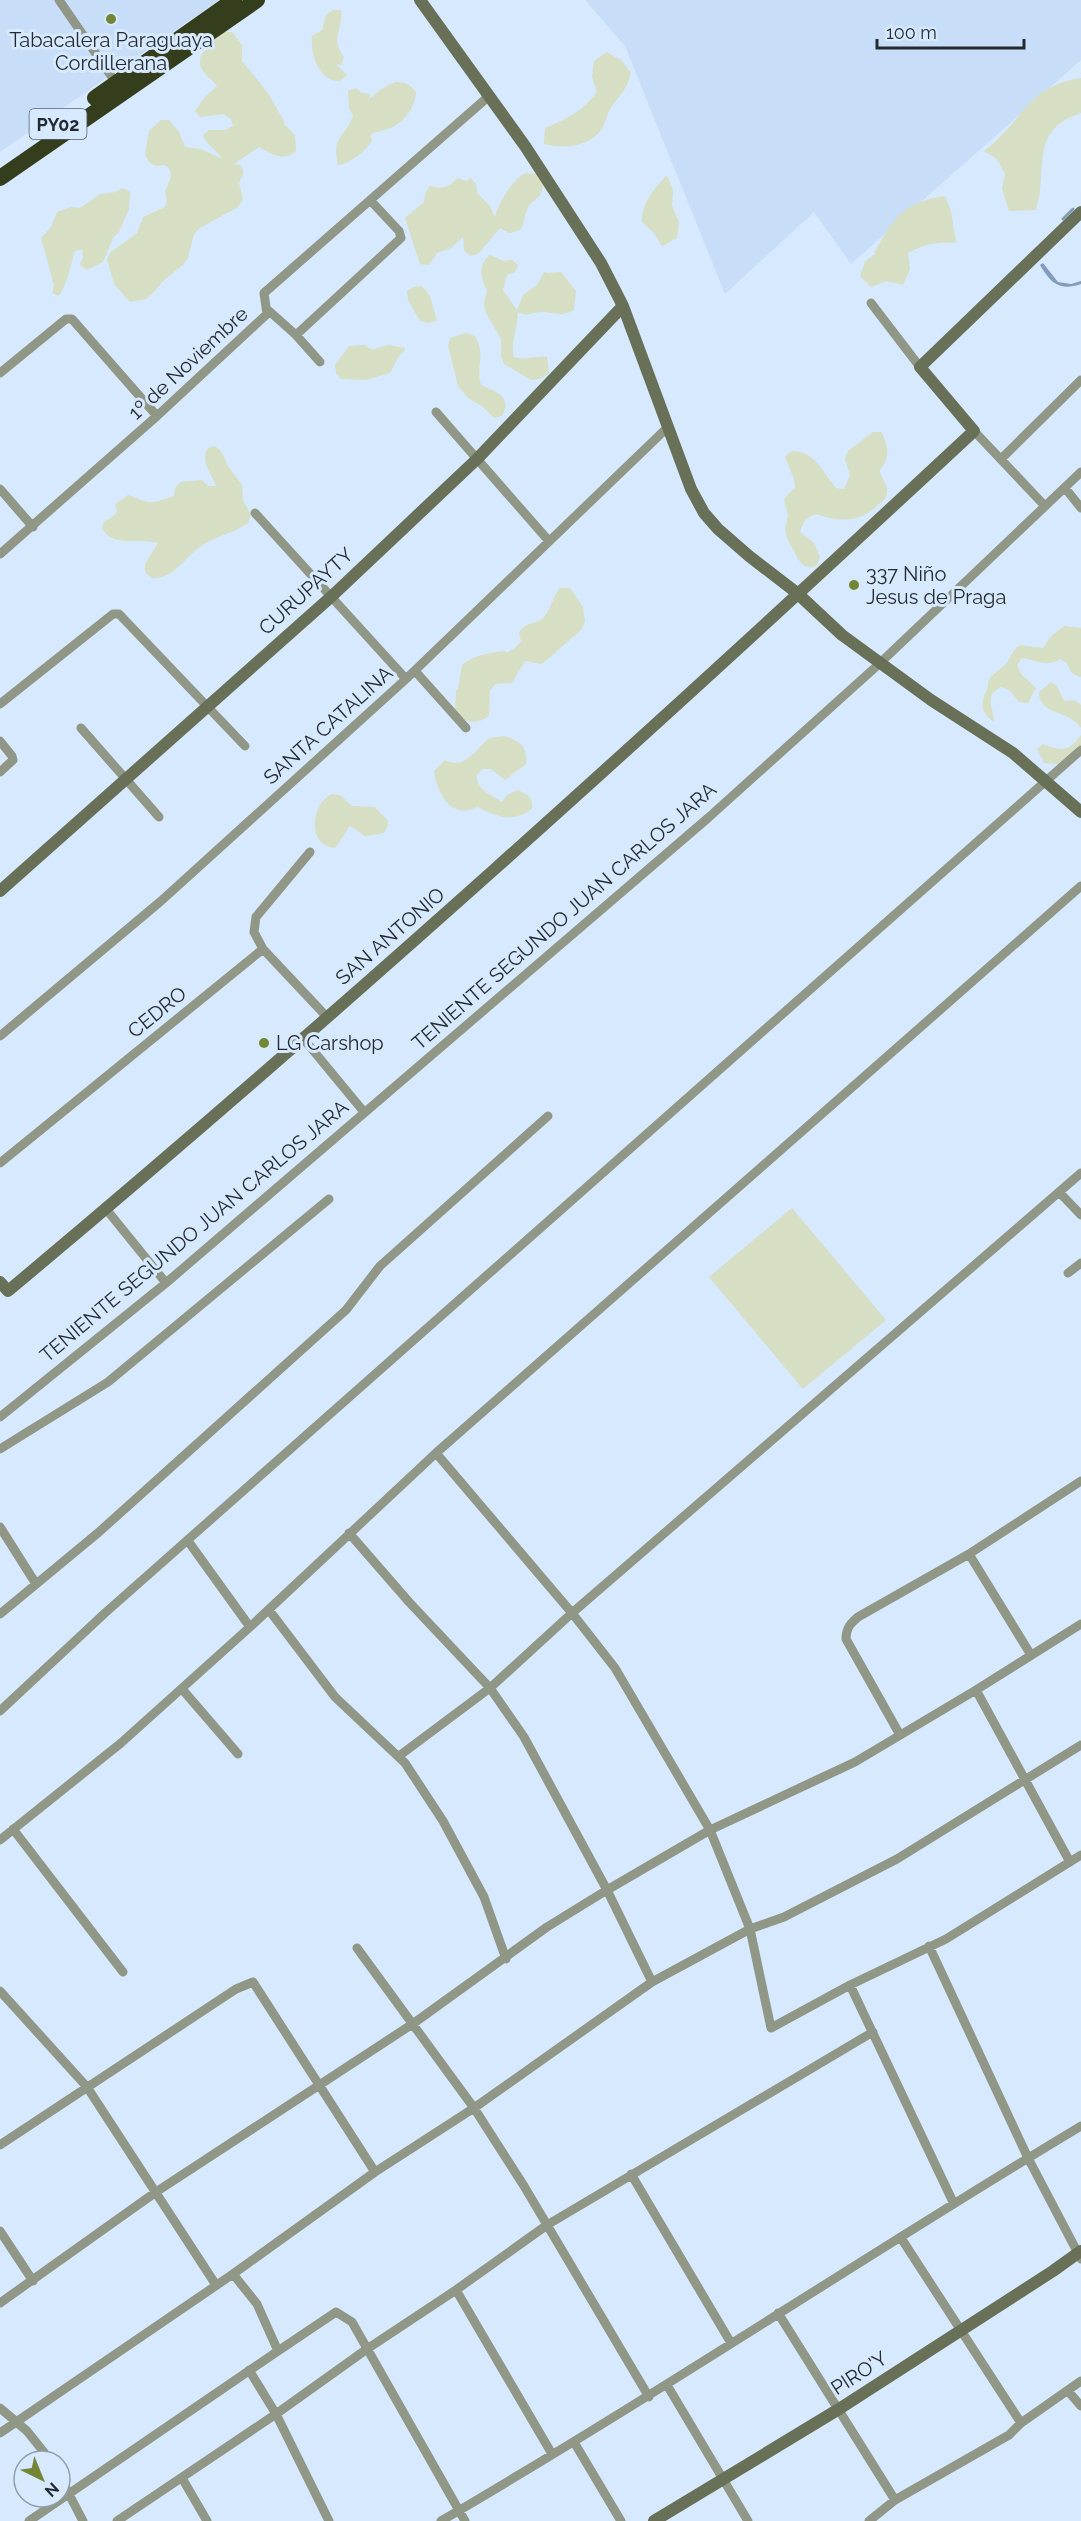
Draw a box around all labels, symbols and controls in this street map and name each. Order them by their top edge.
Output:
marker: Tabacalera Paraguaya Cordillerana [104,12,118,26]
scale bar [877,12,1024,50]
text: 100 m [886,22,937,43]
place label: Tabacalera Paraguaya Cordillerana [9,28,213,75]
road number: PY02 [29,109,86,139]
street label: 1º de Noviembre [123,301,253,425]
street label: CURUPAYTY [254,542,358,640]
place label: 337 Niño Jesus de Praga [866,562,1006,609]
marker: 337 Niño Jesus de Praga [847,578,861,592]
street label: SANTA CATALINA [259,660,398,789]
street label: TENIENTE SEGUNDO JUAN CARLOS JARA [407,777,721,1055]
street label: SAN ANTONIO [331,882,449,990]
street label: CEDRO [123,981,191,1043]
place label: LG Carshop [276,1031,384,1055]
marker: LG Carshop [257,1036,271,1050]
street label: TENIENTE SEGUNDO JUAN CARLOS JARA [35,1095,353,1367]
street label: PIRO'Y [826,2346,892,2400]
north arrow [12,2449,72,2509]
text: N [41,2478,63,2501]

